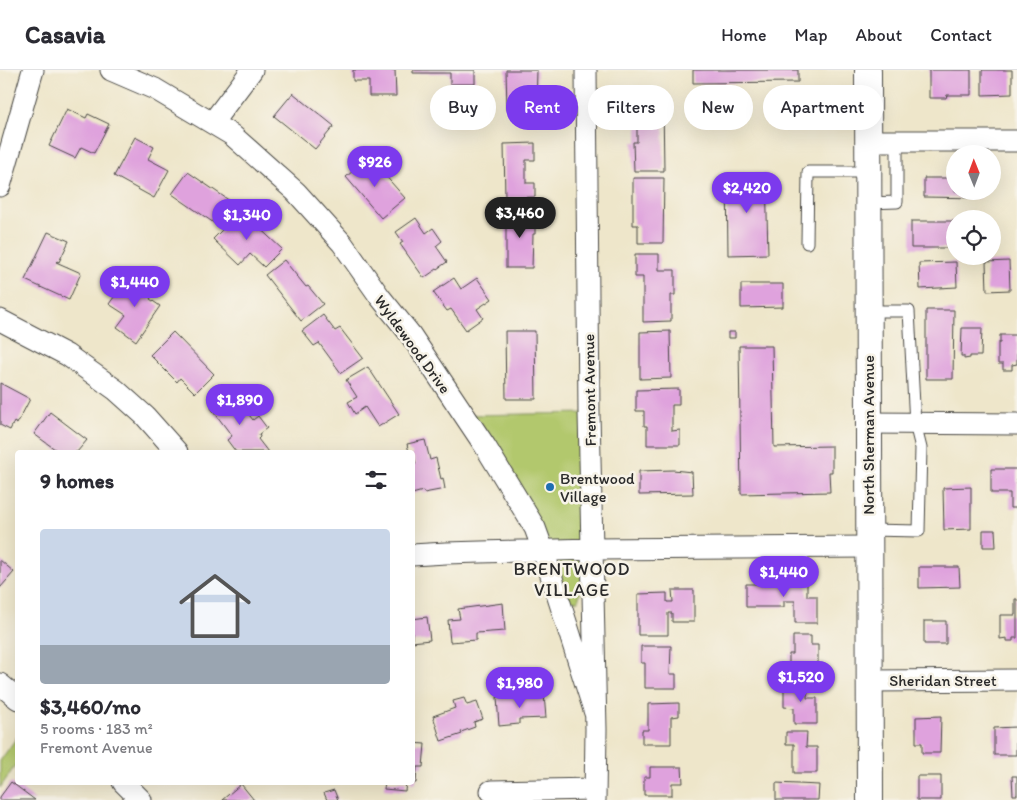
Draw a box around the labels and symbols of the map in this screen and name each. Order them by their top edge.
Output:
north arrow [946,145,1001,200]
pin: $926 [345,146,405,188]
pin: $2,420 [706,172,788,214]
pin: $3,460 [479,196,561,239]
pin: $1,340 [206,198,288,241]
pin: $1,440 [94,266,176,308]
street label: Wyldewood Drive [370,291,455,397]
street label: Fremont Avenue [579,334,600,446]
street label: North Sherman Avenue [859,355,878,515]
pin: $1,890 [199,384,281,426]
place label: Brentwood Village [560,469,635,506]
marker: Brentwood Village [544,481,556,493]
pin: $1,440 [743,556,825,598]
district label: BRENTWOOD VILLAGE [514,558,630,601]
pin: $1,520 [760,660,842,703]
pin: $1,980 [479,666,561,709]
street label: Sheridan Street [889,671,997,690]

